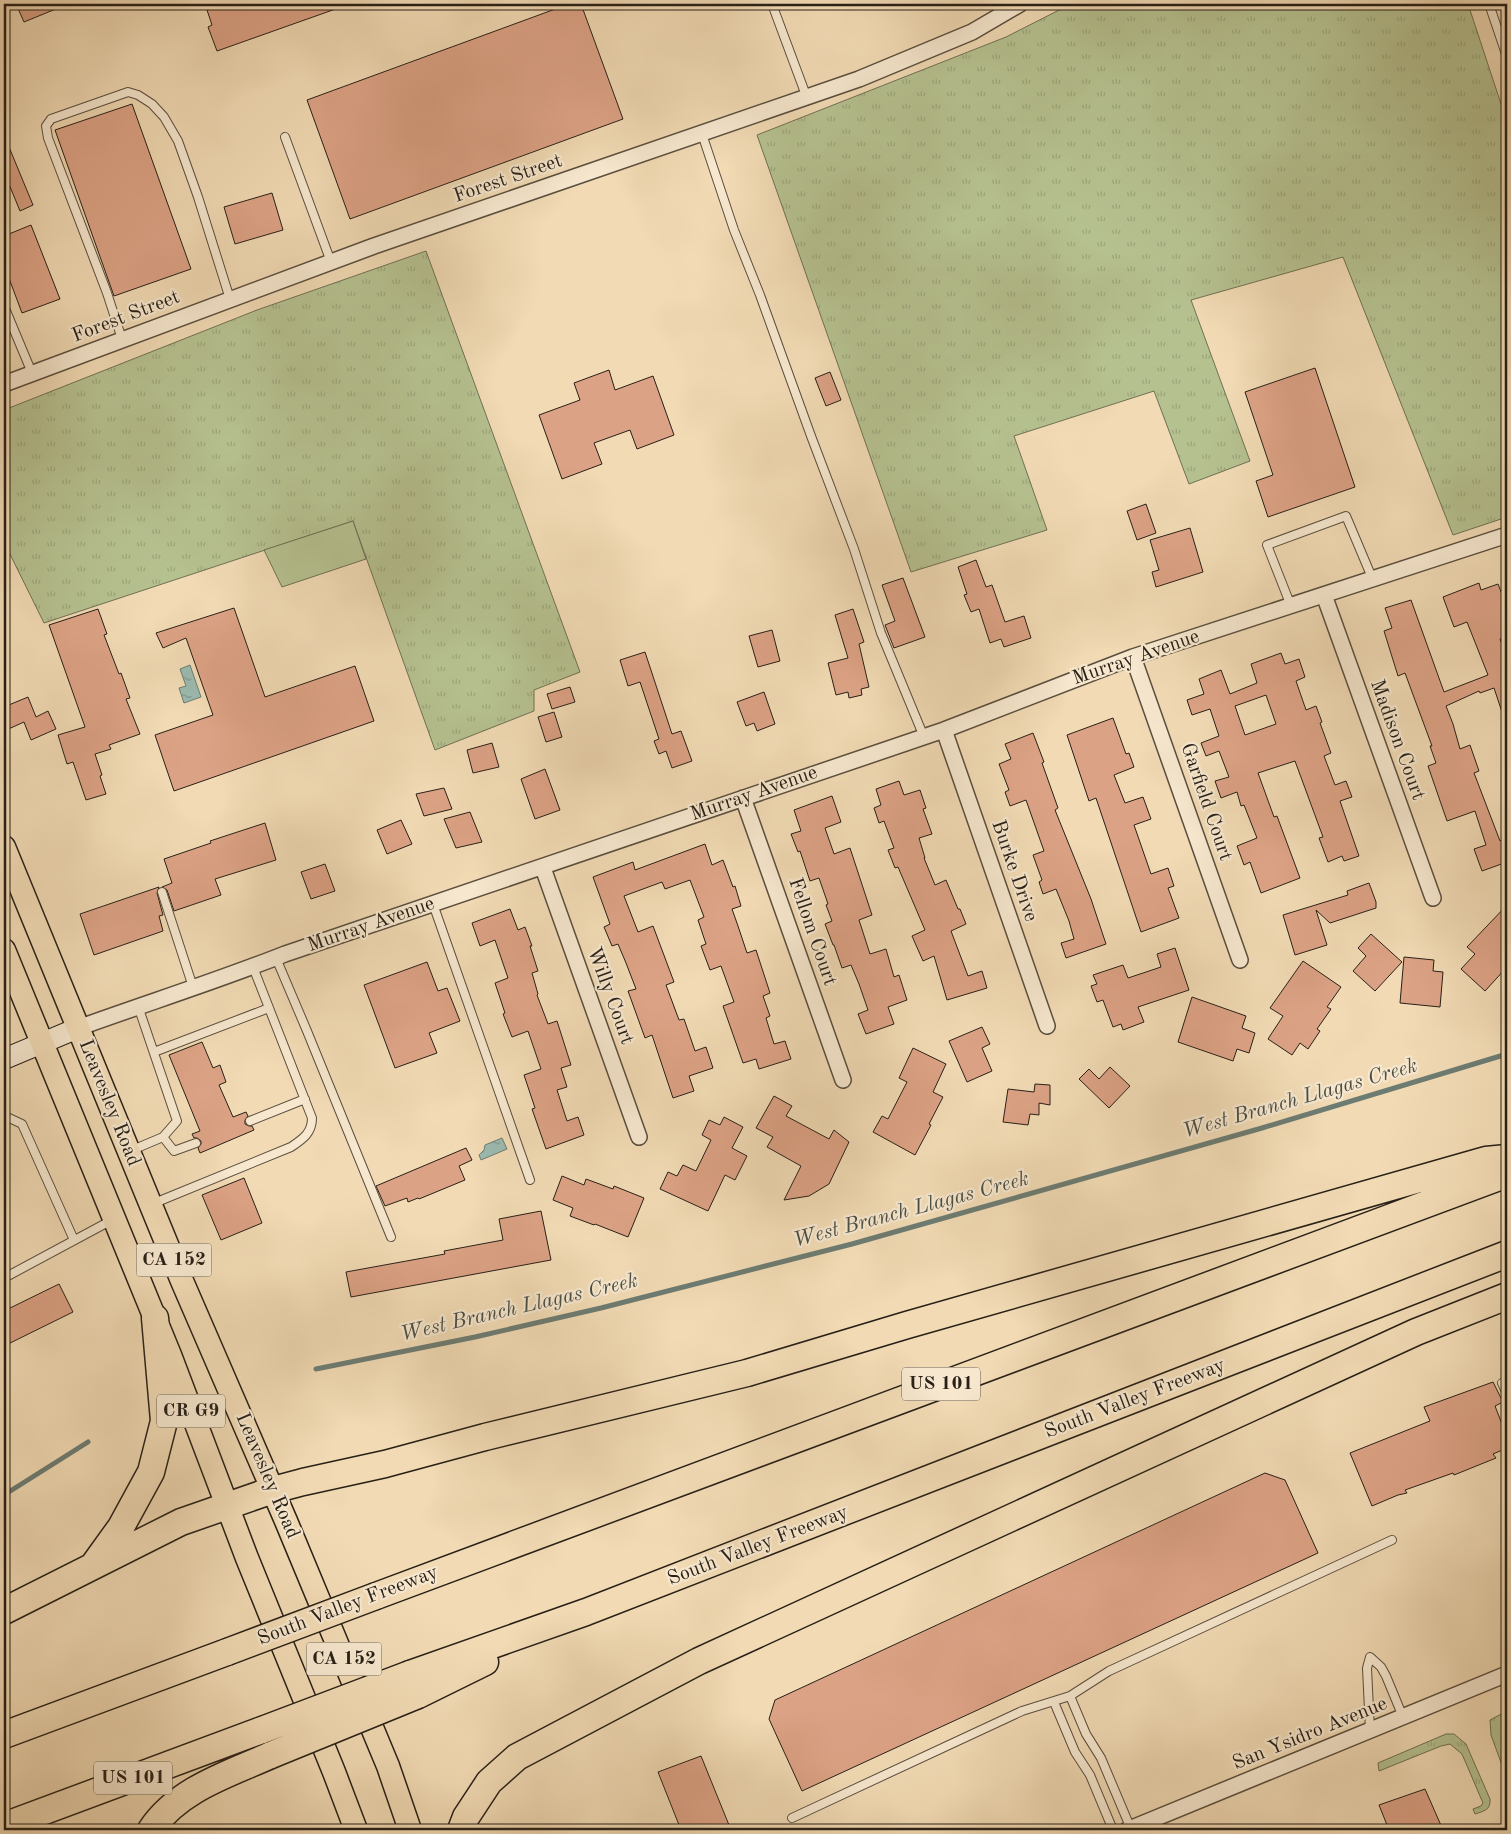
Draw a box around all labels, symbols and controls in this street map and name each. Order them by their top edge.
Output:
street label: Forest Street [451,151,565,207]
street label: Forest Street [69,287,183,347]
street label: Murray Avenue [1070,627,1202,689]
street label: Madison Court [1366,677,1428,803]
street label: Garfield Court [1177,741,1235,863]
street label: Murray Avenue [688,763,820,825]
street label: Burke Drive [987,818,1041,924]
street label: Fellom Court [784,875,840,989]
street label: Murray Avenue [305,894,437,956]
street label: Willy Court [583,945,637,1047]
street label: Leavesley Road [74,1037,144,1169]
water label: West Branch Llagas Creek [1180,1055,1420,1143]
water label: West Branch Llagas Creek [791,1168,1031,1252]
road number: CA 152 [136,1244,212,1276]
water label: West Branch Llagas Creek [398,1270,640,1346]
street label: South Valley Freeway [1042,1355,1228,1443]
road number: US 101 [902,1368,980,1400]
road number: CR G9 [157,1394,225,1428]
street label: Leavesley Road [231,1410,303,1542]
street label: South Valley Freeway [665,1502,851,1590]
street label: South Valley Freeway [255,1562,441,1650]
road number: CA 152 [306,1642,382,1676]
street label: San Ysidro Avenue [1230,1694,1390,1774]
road number: US 101 [94,1762,172,1795]

